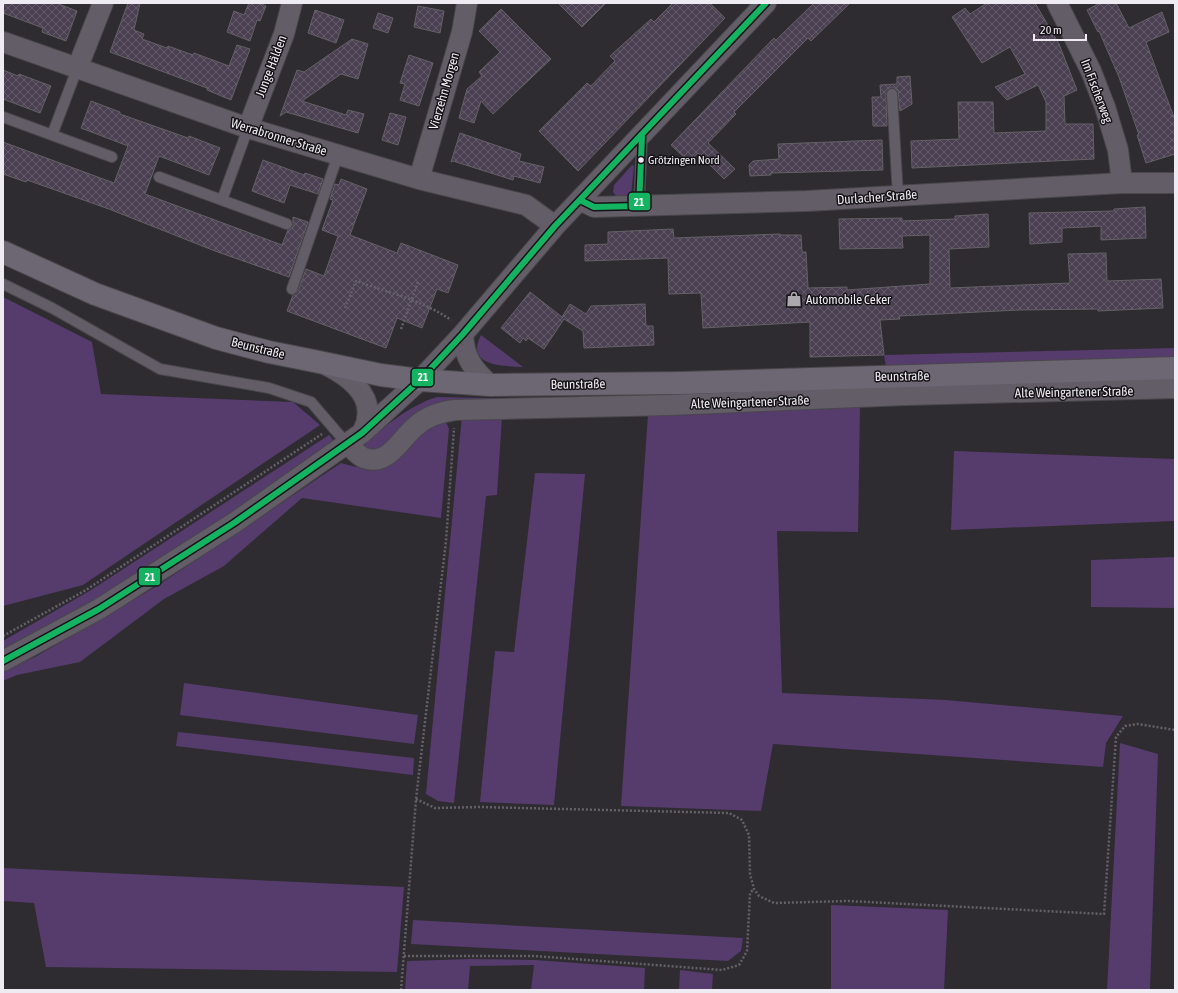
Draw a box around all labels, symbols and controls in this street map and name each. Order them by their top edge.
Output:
scale bar [1034,16,1086,42]
text: 20 m [1040,23,1062,37]
street label: Junge Hälden [252,33,290,99]
street label: Vierzehn Morgen [426,51,462,131]
street label: Im Fischerweg [1078,57,1116,125]
street label: Werrabronner Straße [229,115,329,159]
place label: Grötzingen Nord [648,153,720,167]
marker: Grötzingen Nord [636,155,646,165]
street label: Durlacher Straße [836,187,918,207]
line badge: 21 [628,192,651,211]
text: 21 [634,196,644,208]
shop icon: Automobile Ceker [785,290,803,308]
place label: Automobile Ceker [806,292,891,307]
street label: Beunstraße [230,334,286,362]
line badge: 21 [411,368,434,387]
street label: Beunstraße [875,368,930,384]
text: 21 [418,371,428,383]
street label: Beunstraße [551,376,606,392]
street label: Alte Weingartener Straße [1015,383,1134,401]
street label: Alte Weingartener Straße [690,392,810,412]
line badge: 21 [138,567,161,586]
text: 21 [145,571,155,583]

